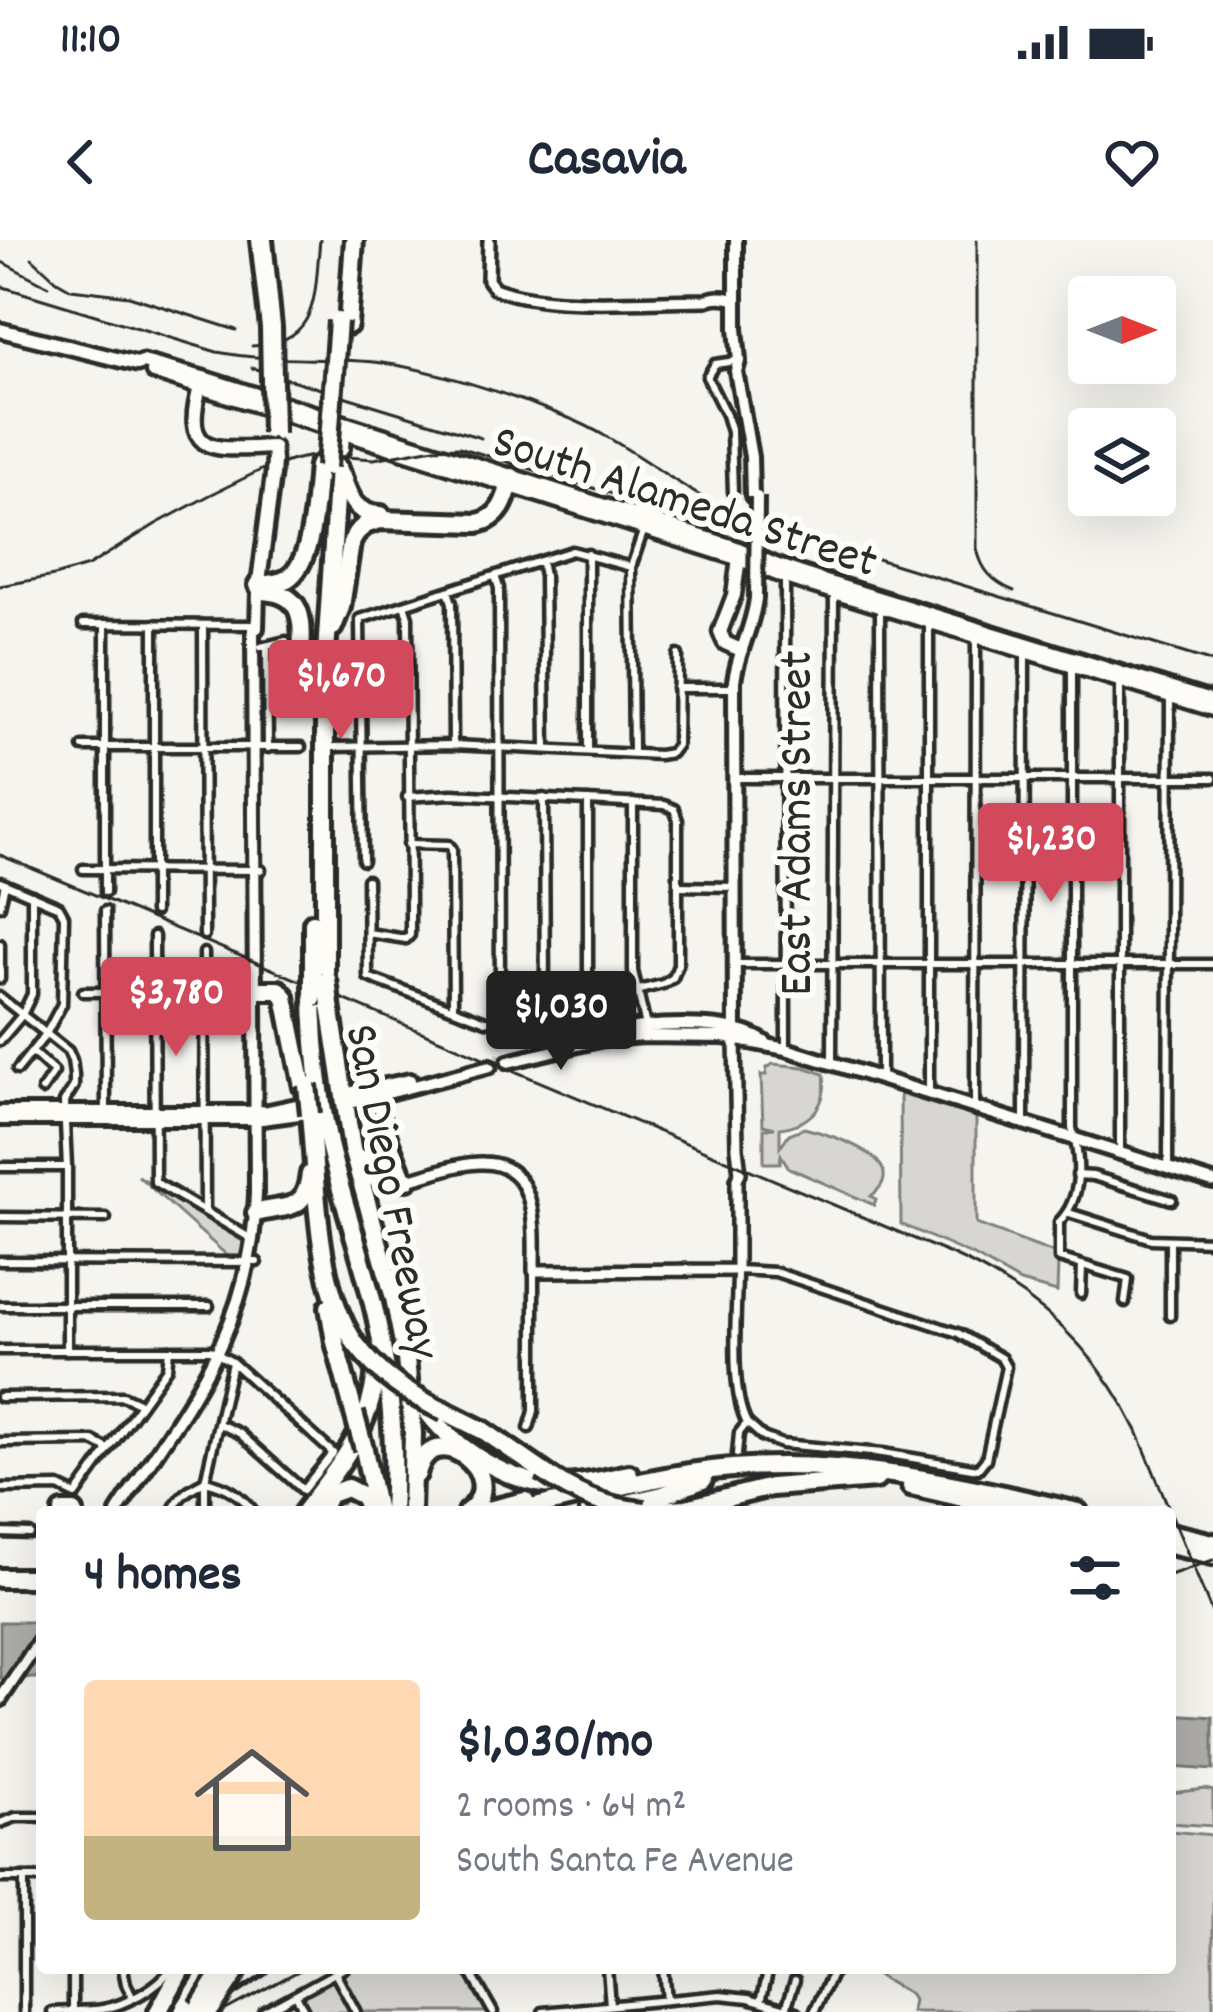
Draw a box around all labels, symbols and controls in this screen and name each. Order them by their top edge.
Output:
text: 11:10 [60,10,122,74]
text: Casavia [528,124,685,201]
icon: back [48,129,114,195]
icon: heart [1099,129,1165,195]
north arrow [1068,276,1176,384]
map controls [1068,276,1176,516]
button: layers [1068,408,1176,516]
street label: South Alameda Street [483,410,885,600]
pin: $1,670 [243,640,439,742]
street label: East Adams Street [766,650,835,996]
text: $1,670 [295,651,387,706]
pin: $1,230 [953,803,1149,905]
text: $1,230 [1005,814,1097,869]
pin: $3,780 [78,957,274,1059]
text: $3,780 [128,968,224,1023]
pin: $1,030 [463,971,659,1073]
text: $1,030 [513,982,609,1037]
street label: San Diego Freeway [323,1019,456,1367]
text: 4 homes [84,1542,242,1614]
icon: filters [1062,1545,1128,1611]
text: $1,030/mo [456,1709,653,1781]
icon: home [180,1728,324,1872]
text: 2 rooms · 64 m² [456,1781,686,1836]
text: South Santa Fe Avenue [456,1836,794,1891]

